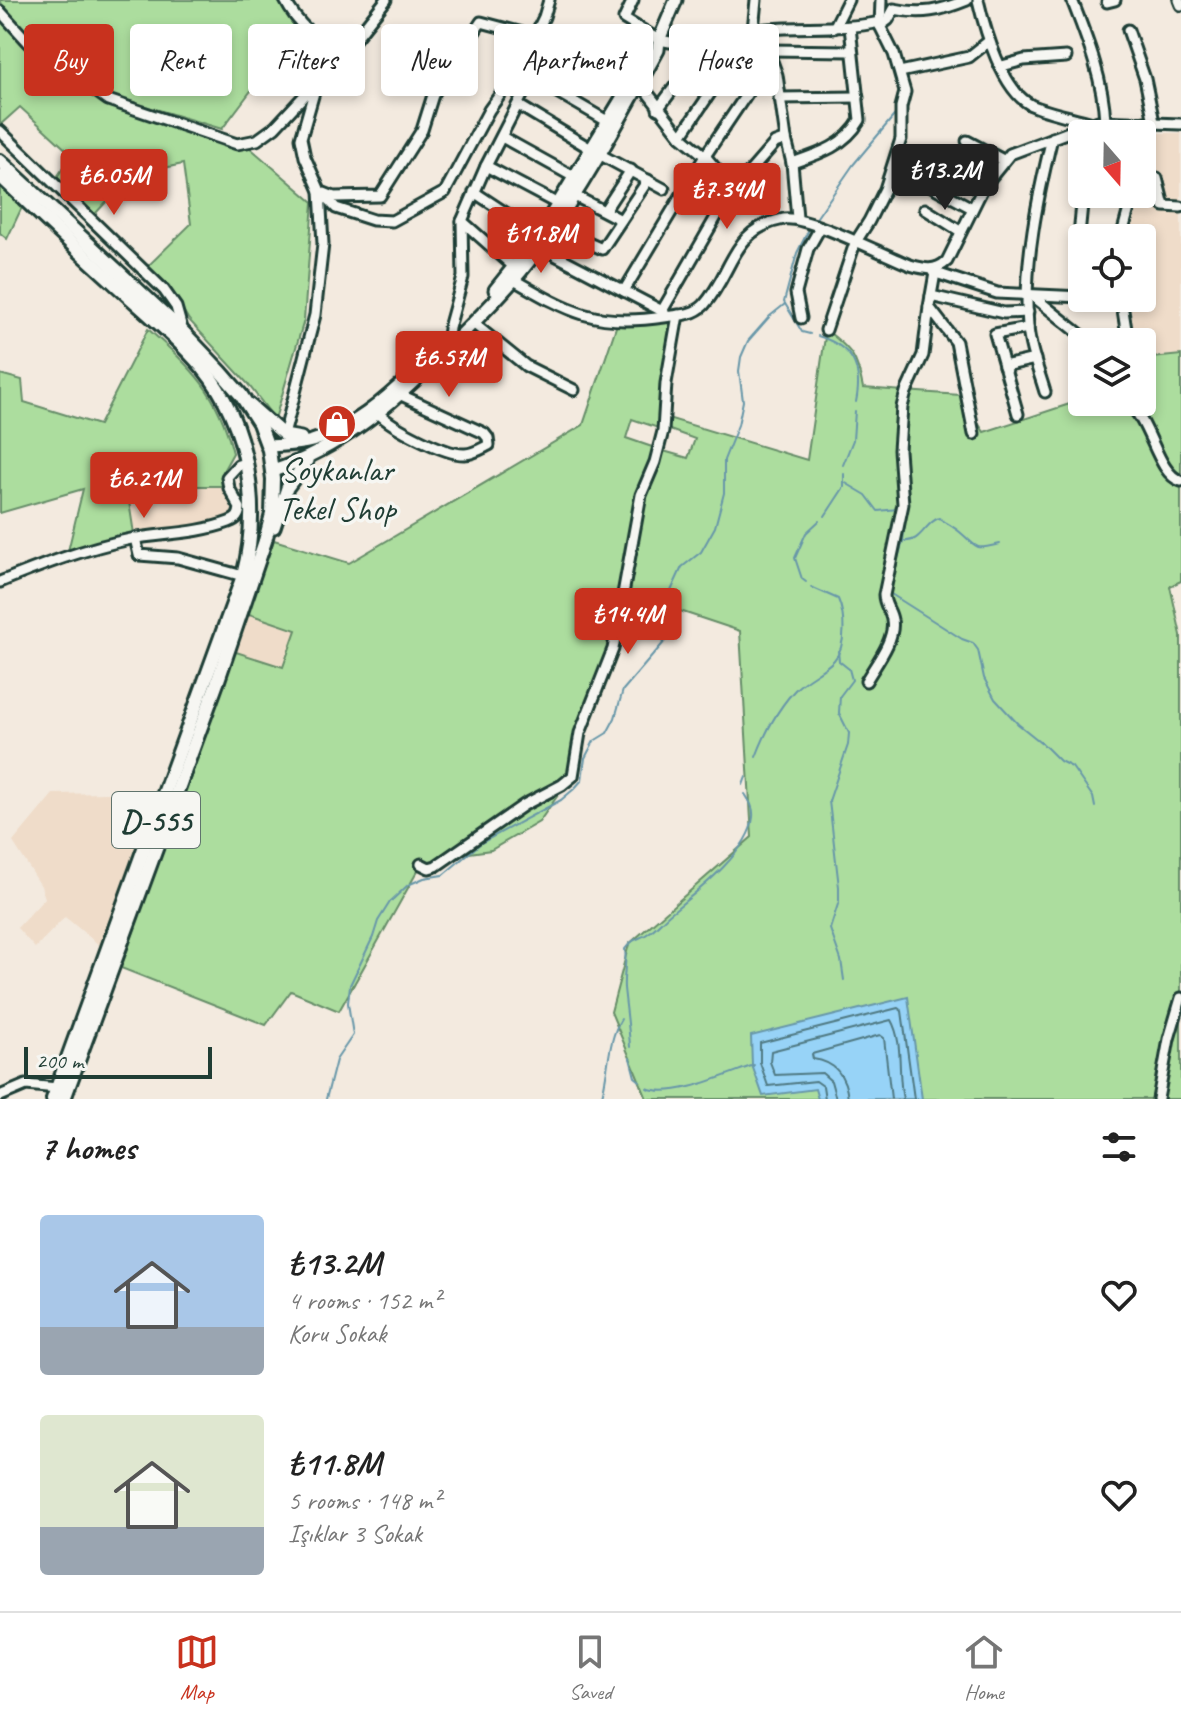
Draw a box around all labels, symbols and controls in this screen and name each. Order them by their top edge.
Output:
chip: Buy [24,24,114,96]
chip: Rent [130,24,232,96]
chip: Filters [248,24,365,96]
chip: New [381,24,478,96]
chip: Apartment [494,24,653,96]
chip: House [669,24,779,96]
north arrow [1068,120,1156,208]
map controls [1068,120,1156,416]
pin: ₺13.2M [880,144,1010,212]
pin: ₺6.05M [49,149,179,217]
text: ₺13.2M [910,153,980,186]
text: ₺6.05M [78,158,150,191]
pin: ₺7.34M [662,163,792,231]
text: ₺7.34M [692,172,762,205]
pin: ₺11.8M [476,207,606,275]
text: ₺11.8M [506,216,576,249]
button: locate [1068,224,1156,312]
button: layers [1068,328,1156,416]
pin: ₺6.57M [384,331,514,399]
text: ₺6.57M [414,340,484,373]
shop icon: Soykanlar Tekel Shop [316,403,358,445]
place label: Soykanlar Tekel Shop [278,448,398,530]
pin: ₺6.21M [79,452,209,520]
text: ₺6.21M [108,461,180,494]
pin: ₺14.4M [563,588,693,656]
text: ₺14.4M [593,597,663,630]
road number: D-555 [112,792,200,848]
scale bar [24,1043,212,1079]
text: 200 m [36,1047,83,1075]
icon: filters [1097,1125,1141,1169]
text: 7 homes [40,1126,136,1169]
text: ₺13.2M [288,1241,381,1284]
icon: home [104,1247,200,1343]
icon: heart [1097,1273,1141,1317]
text: 4 rooms · 152 m² [288,1284,440,1317]
text: Koru Sokak [288,1317,386,1350]
text: ₺11.8M [288,1441,381,1484]
icon: home [104,1447,200,1543]
icon: heart [1097,1473,1141,1517]
text: 5 rooms · 148 m² [288,1484,440,1517]
text: Işıklar 3 Sokak [288,1517,422,1550]
tab: Map [175,1630,219,1706]
tab: Saved [568,1630,612,1706]
tab: Home [962,1630,1006,1706]

